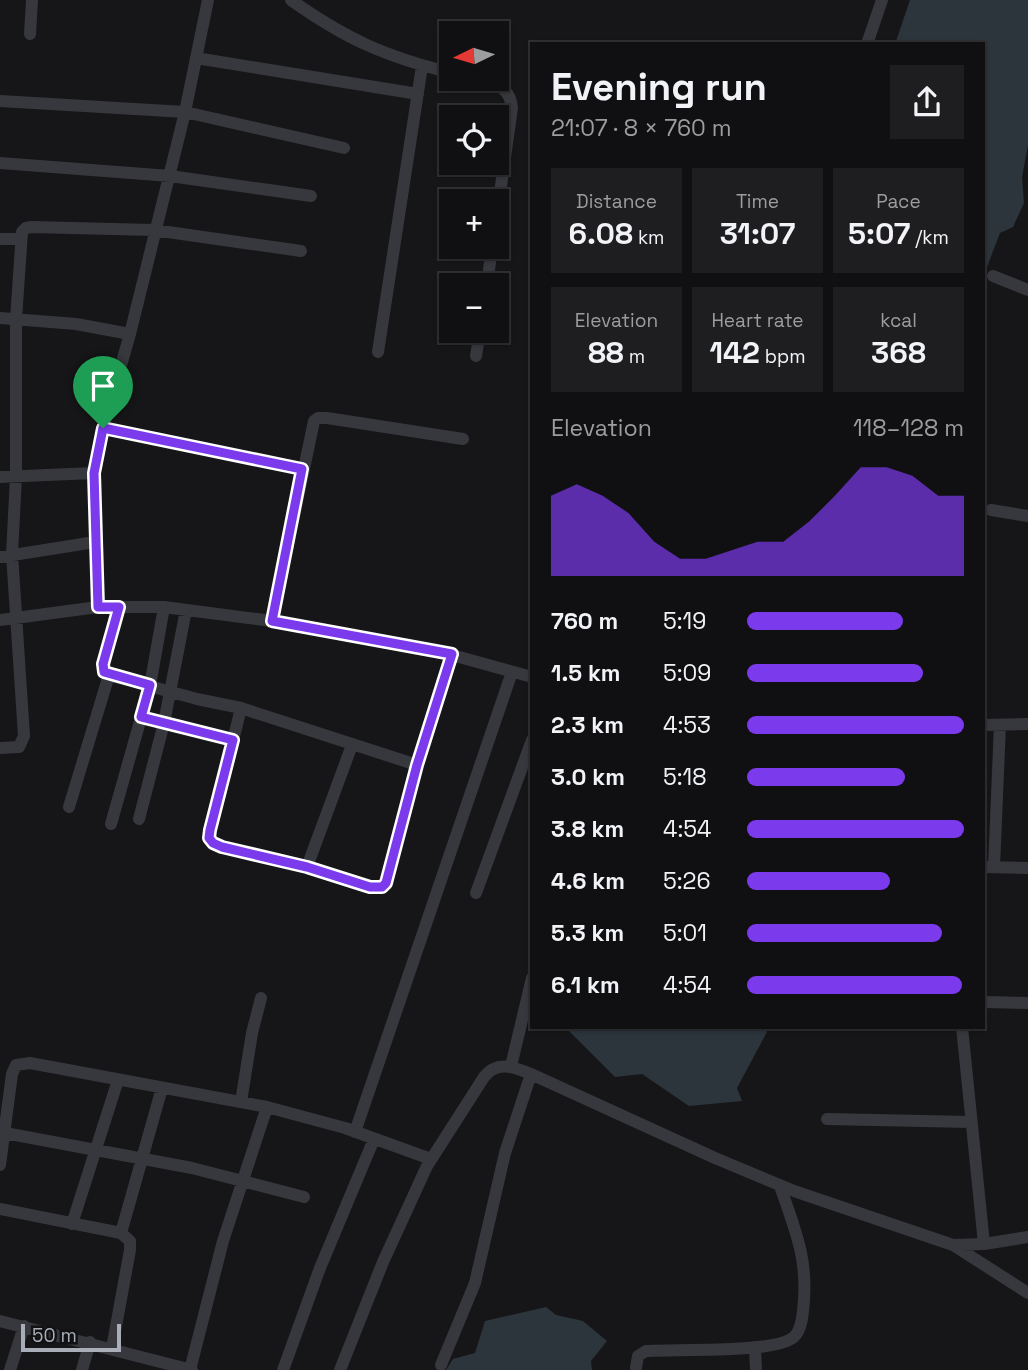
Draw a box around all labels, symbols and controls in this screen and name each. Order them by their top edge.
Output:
north arrow [439,21,509,91]
map controls [439,21,509,343]
text: Evening run [551,63,767,111]
button: share [890,65,964,139]
button: locate [439,105,509,175]
text: 21:07 · 8 × 760 m [551,113,731,143]
button: + [439,189,509,259]
text: Distance [576,189,657,214]
text: Time [736,189,779,214]
text: Pace [876,189,921,214]
text: 6.08 [569,214,633,253]
text: 31:07 [720,214,795,253]
text: 5:07 [848,214,910,253]
text: km [633,225,664,250]
text: /km [910,225,949,250]
button: − [439,273,509,343]
text: Elevation [575,308,658,333]
text: Heart rate [711,308,804,333]
text: kcal [880,308,917,333]
text: 88 [588,333,624,372]
text: 142 [709,333,760,372]
text: 368 [871,333,926,372]
text: m [624,344,645,369]
text: bpm [760,344,806,369]
pin [73,356,133,428]
icon: arrive [84,367,122,405]
text: Elevation [551,413,652,443]
text: 118–128 m [853,413,964,443]
text: 760 m [551,606,618,636]
text: 5:19 [663,606,706,636]
text: 1.5 km [551,658,621,688]
text: 5:09 [663,658,711,688]
text: 2.3 km [551,710,624,740]
text: 4:53 [663,710,711,740]
text: 3.0 km [551,762,625,792]
text: 5:18 [663,762,707,792]
text: 3.8 km [551,814,624,844]
text: 4:54 [663,814,711,844]
text: 4.6 km [551,866,625,896]
text: 5:26 [663,866,711,896]
text: 5.3 km [551,918,624,948]
text: 5:01 [663,918,707,948]
text: 6.1 km [551,970,620,1000]
text: 4:54 [663,970,711,1000]
scale bar [21,1321,121,1353]
text: 50 m [32,1323,77,1348]

